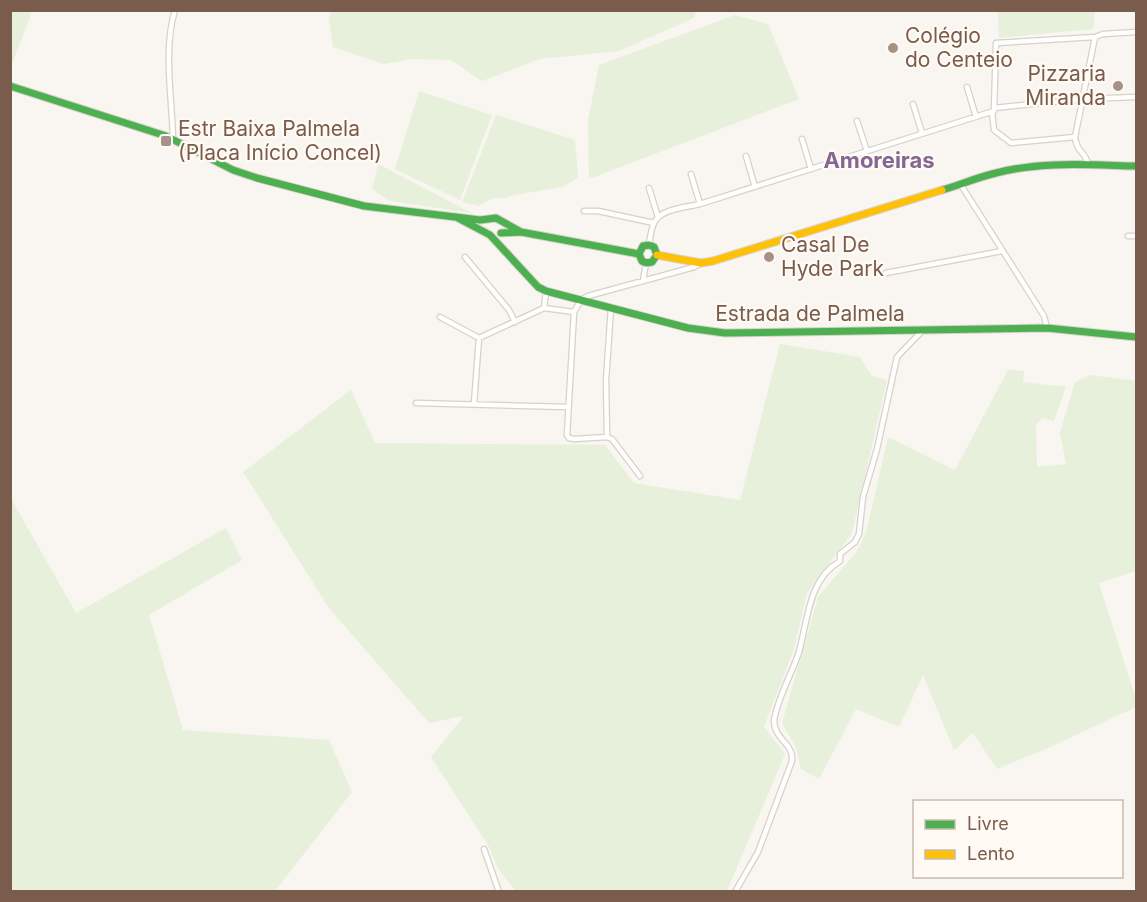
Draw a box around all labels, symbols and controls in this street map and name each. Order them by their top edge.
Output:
place label: Colégio do Centeio [905,23,1013,72]
marker: Colégio do Centeio [886,41,900,55]
place label: Pizzaria Miranda [1025,61,1106,110]
marker: Pizzaria Miranda [1111,79,1125,93]
place label: Estr Baixa Palmela (Placa Início Concel) [178,116,382,165]
marker: Estr Baixa Palmela (Placa Início Concel) [159,134,173,148]
district label: Amoreiras [823,147,935,173]
place label: Casal De Hyde Park [781,232,885,281]
marker: Casal De Hyde Park [762,250,776,264]
street label: Estrada de Palmela [715,301,905,326]
legend [913,800,1123,878]
text: Livre [967,813,1009,834]
text: Lento [967,843,1015,864]

